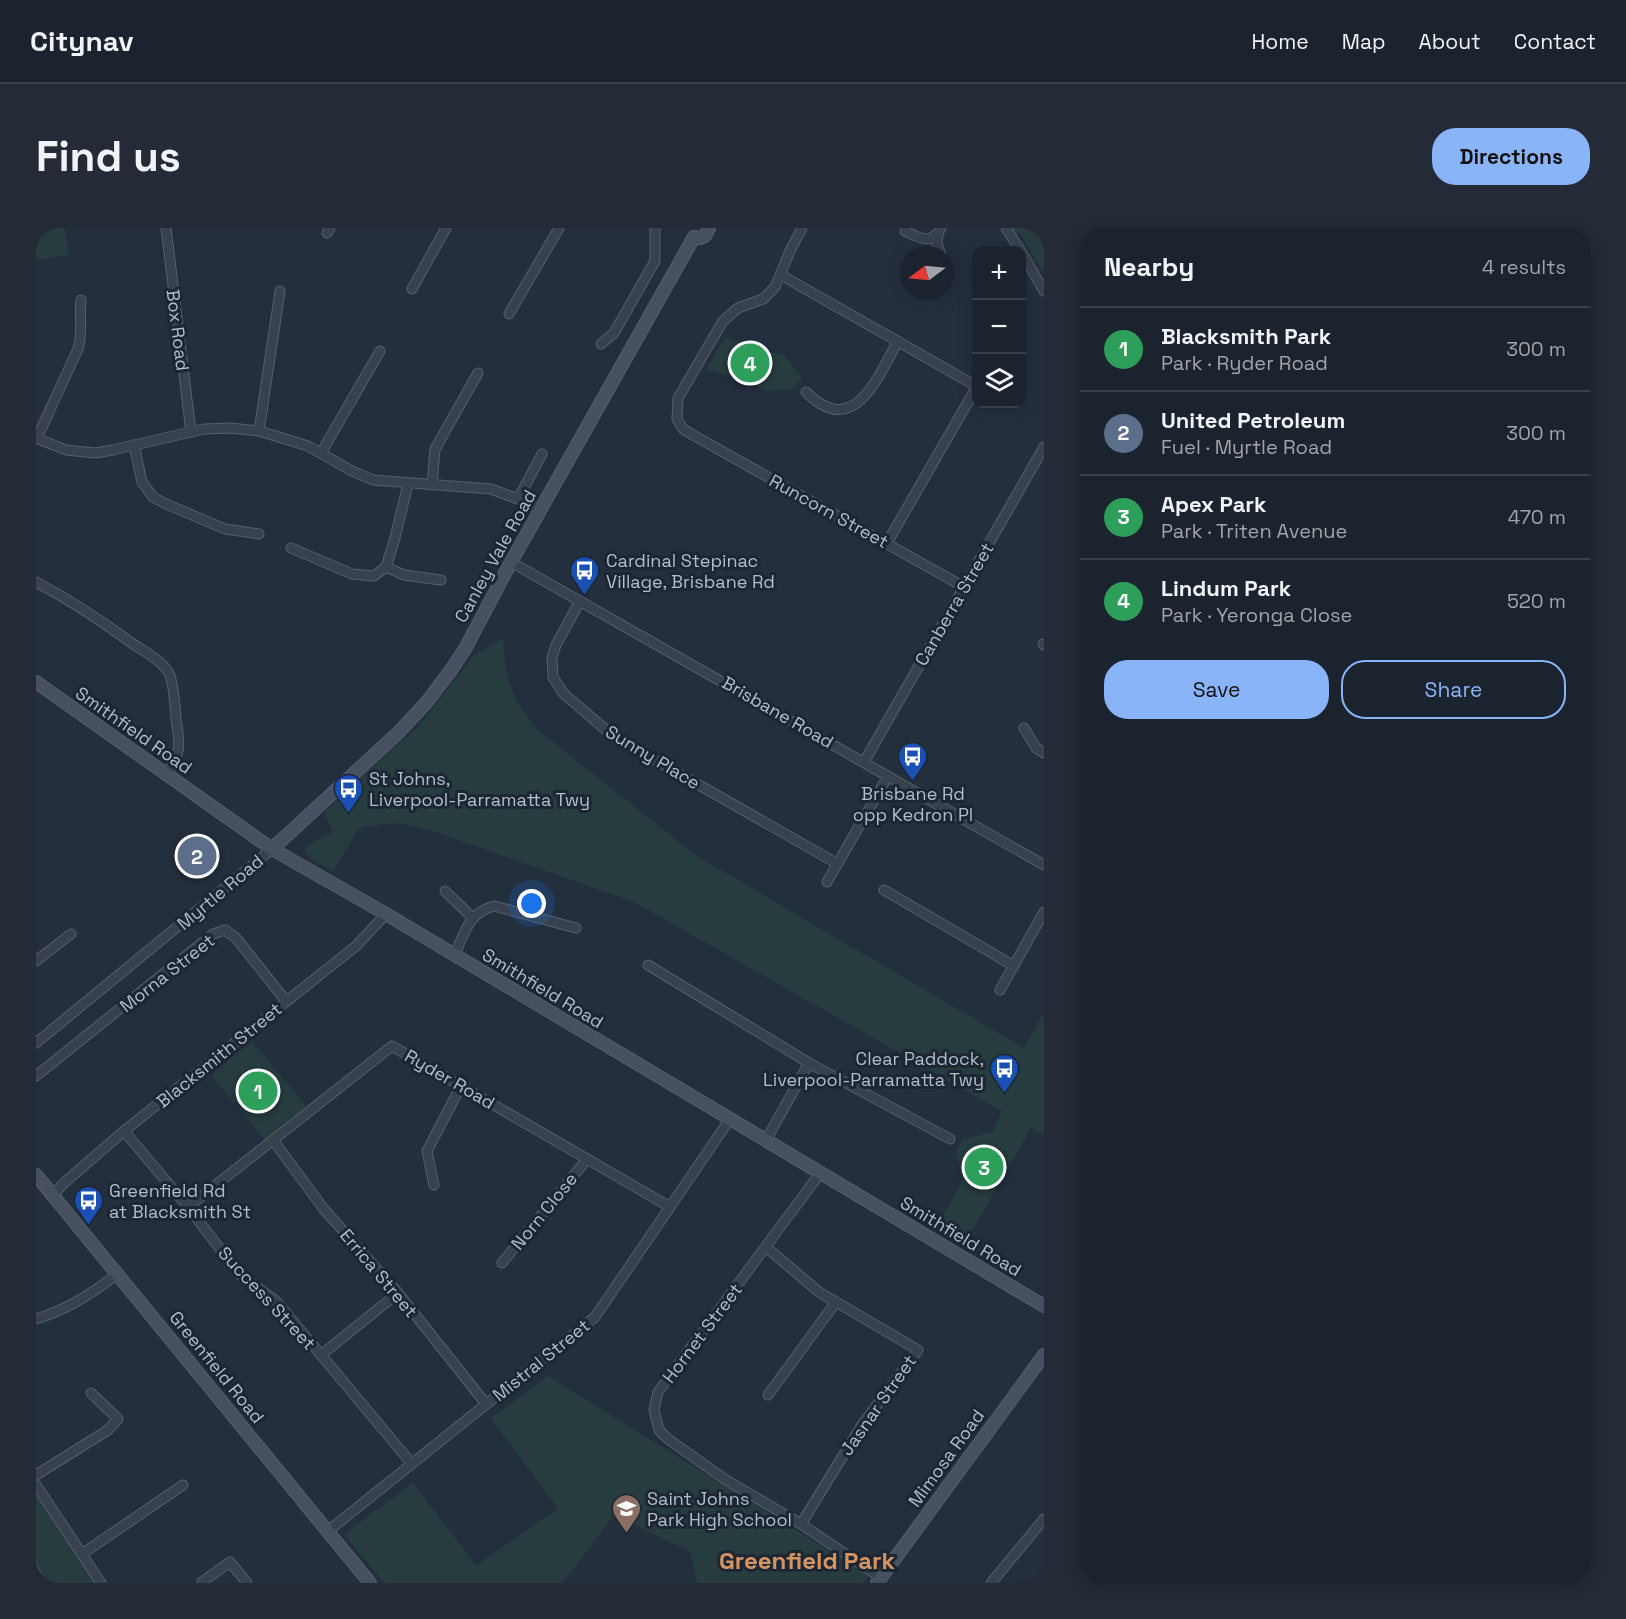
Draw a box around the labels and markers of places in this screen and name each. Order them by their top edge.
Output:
pin: 4 [730,340,770,386]
place label: Cardinal Stepinac Village, Brisbane Rd [606,549,775,593]
bus stop icon: Cardinal Stepinac Village, Brisbane Rd [569,554,601,596]
bus stop icon: Brisbane Rd opp Kedron Pl [897,740,929,782]
place label: St Johns, Liverpool-Parramatta Twy [369,767,590,811]
bus stop icon: St Johns, Liverpool-Parramatta Twy [332,772,364,814]
place label: Brisbane Rd opp Kedron Pl [853,782,973,826]
pin: 2 [178,834,216,878]
place label: Clear Paddock, Liverpool-Parramatta Twy [763,1047,984,1091]
bus stop icon: Clear Paddock, Liverpool-Parramatta Twy [989,1052,1021,1094]
pin: 1 [238,1068,278,1114]
pin: 3 [964,1144,1004,1190]
place label: Greenfield Rd at Blacksmith St [109,1179,251,1223]
bus stop icon: Greenfield Rd at Blacksmith St [72,1184,104,1226]
place label: Saint Johns Park High School [647,1487,792,1531]
school or university icon: Saint Johns Park High School [610,1492,642,1534]

